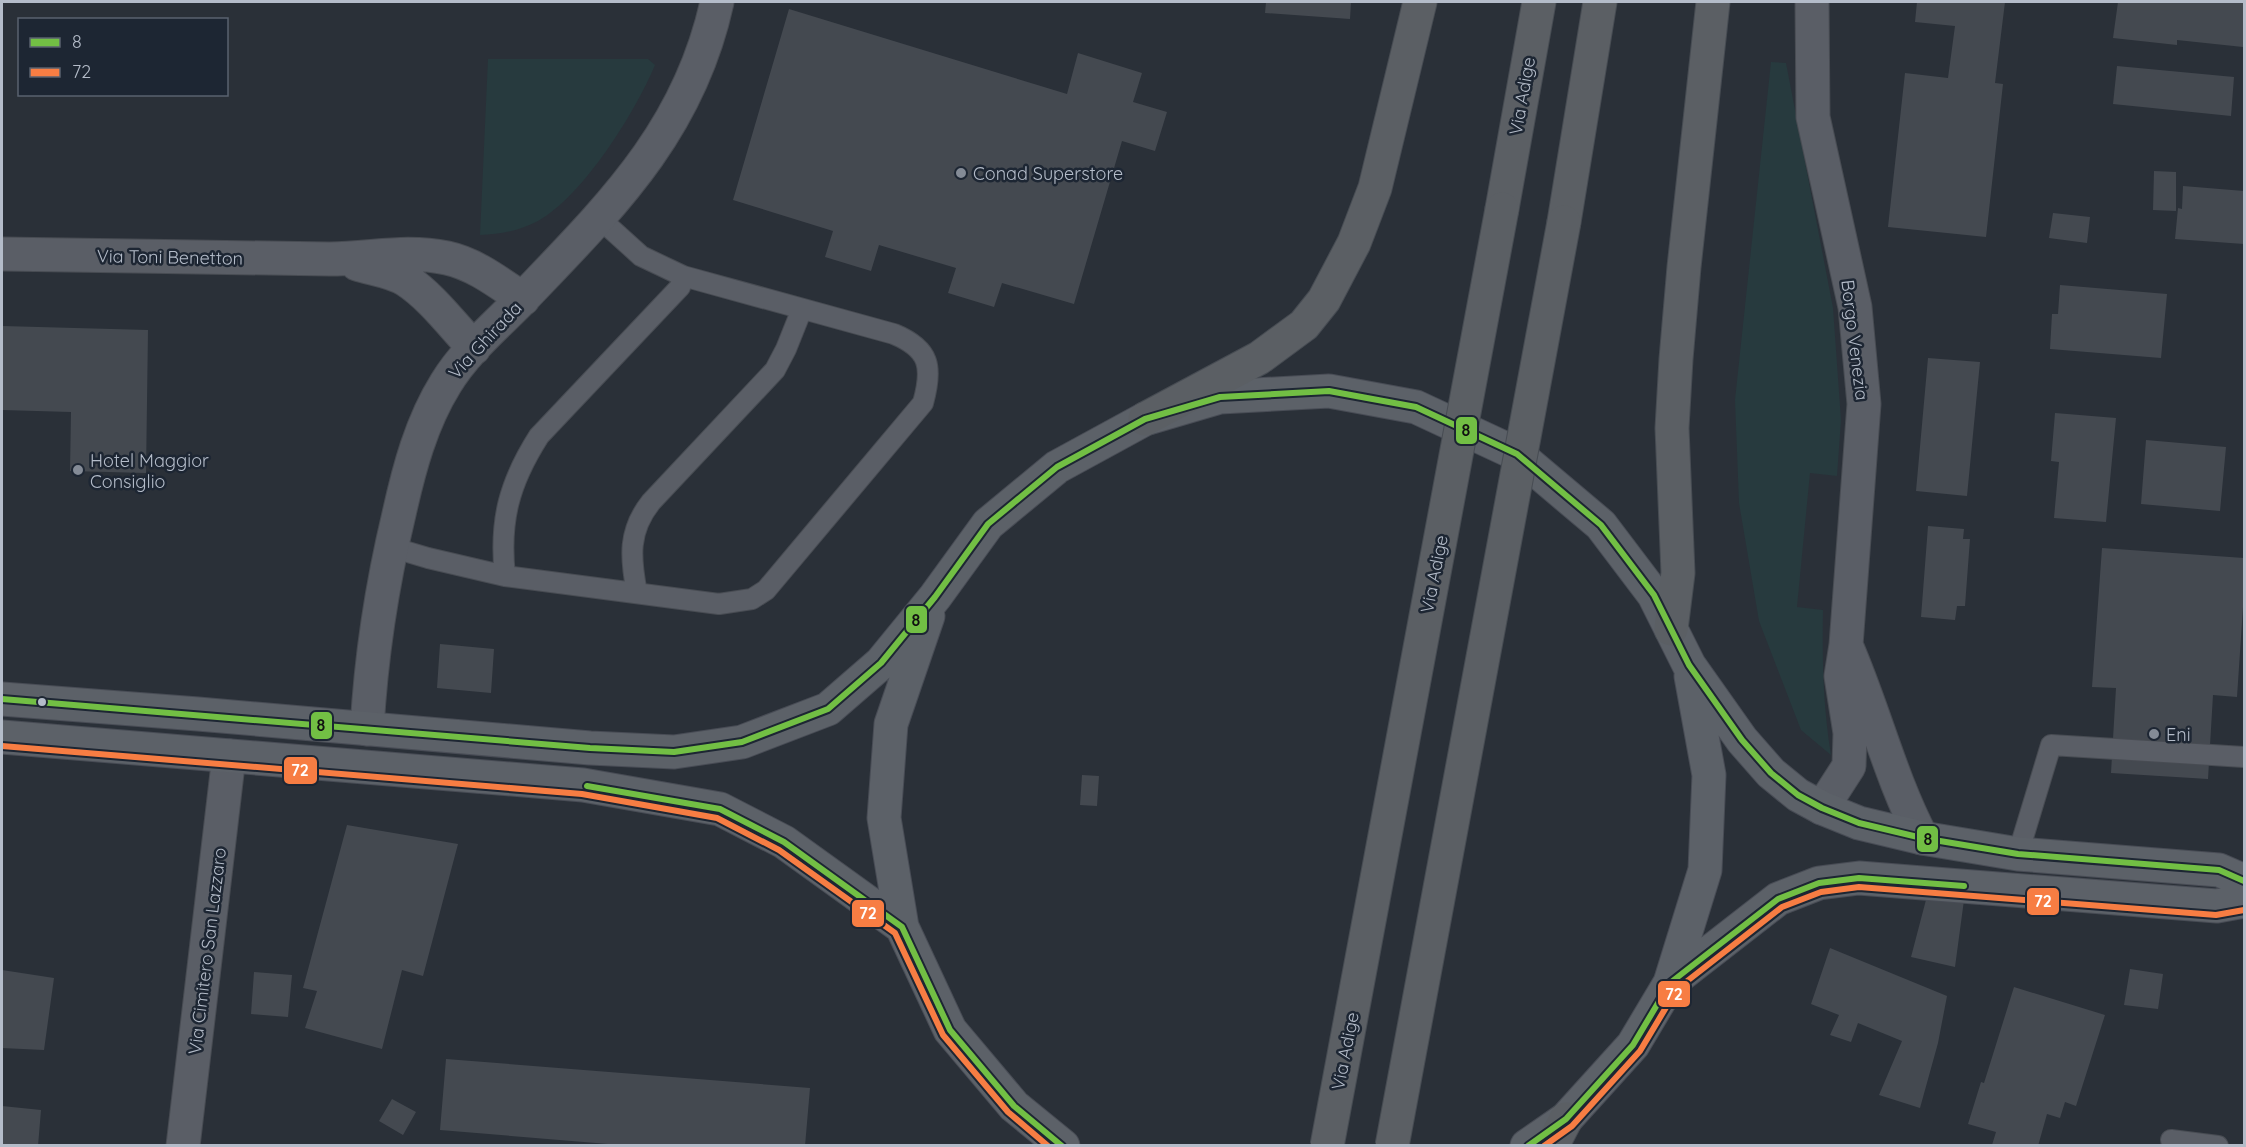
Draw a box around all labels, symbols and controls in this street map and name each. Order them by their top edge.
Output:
legend [18,18,228,96]
text: 8 [72,30,82,53]
street label: Via Adige [1504,55,1540,137]
text: 72 [72,60,91,83]
place label: Conad Superstore [973,162,1123,185]
marker: Conad Superstore [954,166,968,180]
street label: Via Toni Benetton [97,244,243,270]
street label: Borgo Venezia [1836,278,1874,402]
street label: Via Ghirada [443,296,527,384]
line badge: 8 [1455,416,1478,445]
text: 8 [1462,420,1471,440]
place label: Hotel Maggior Consiglio [90,449,209,493]
marker: Hotel Maggior Consiglio [71,463,85,477]
street label: Via Adige [1415,533,1453,615]
line badge: 8 [905,605,928,634]
text: 8 [912,610,921,630]
unlabelled marker [36,696,48,708]
line badge: 8 [310,711,333,740]
text: 8 [317,715,326,735]
place label: Eni [2166,723,2190,746]
marker: Eni [2147,727,2161,741]
line badge: 72 [283,756,318,785]
text: 72 [291,760,309,780]
line badge: 8 [1916,825,1939,853]
text: 8 [1924,829,1933,849]
street label: Via Cimitero San Lazzaro [183,846,231,1056]
line badge: 72 [2026,887,2060,916]
text: 72 [2034,891,2052,911]
line badge: 72 [851,899,885,928]
text: 72 [859,903,877,923]
line badge: 72 [1657,980,1691,1008]
text: 72 [1665,984,1683,1004]
street label: Via Adige [1326,1010,1364,1092]

